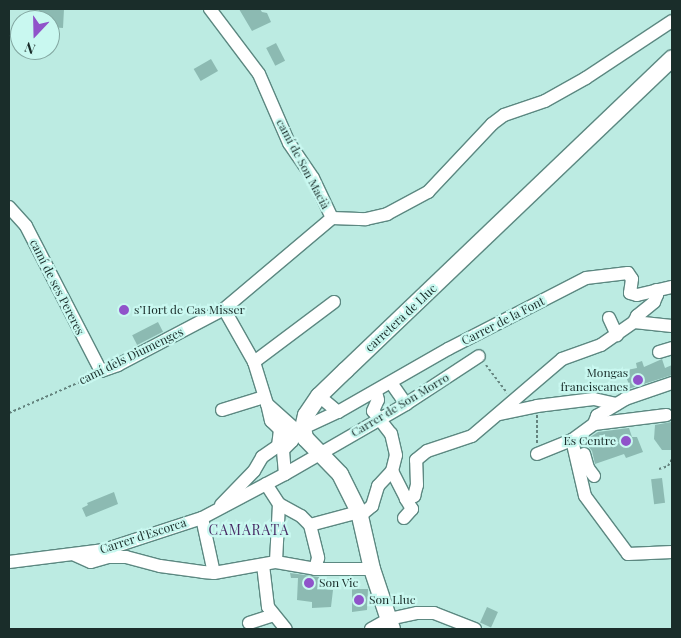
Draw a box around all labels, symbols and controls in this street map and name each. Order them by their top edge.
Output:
north arrow [10,10,60,60]
text: N [22,38,38,59]
street label: camí de Son Macià [273,117,333,211]
street label: camí de ses Pereres [27,237,87,337]
street label: carretera de Lluc [362,281,440,355]
street label: Carrer de la Font [459,294,547,348]
place label: s’Hort de Cas Misser [134,303,245,317]
marker: s’Hort de Cas Misser [118,304,130,316]
street label: camí dels Diumenges [76,324,186,388]
place label: Mongas franciscanes [560,366,628,394]
street label: Carrer de Son Morro [348,370,452,440]
marker: Mongas franciscanes [632,374,644,386]
place label: Es Centre [563,434,616,448]
marker: Es Centre [620,435,632,447]
street label: Carrer d'Escorca [98,515,188,557]
district label: CAMARATA [208,522,290,538]
place label: Son Vic [319,576,359,590]
marker: Son Vic [303,577,315,589]
place label: Son Lluc [369,593,415,607]
marker: Son Lluc [353,594,365,606]

